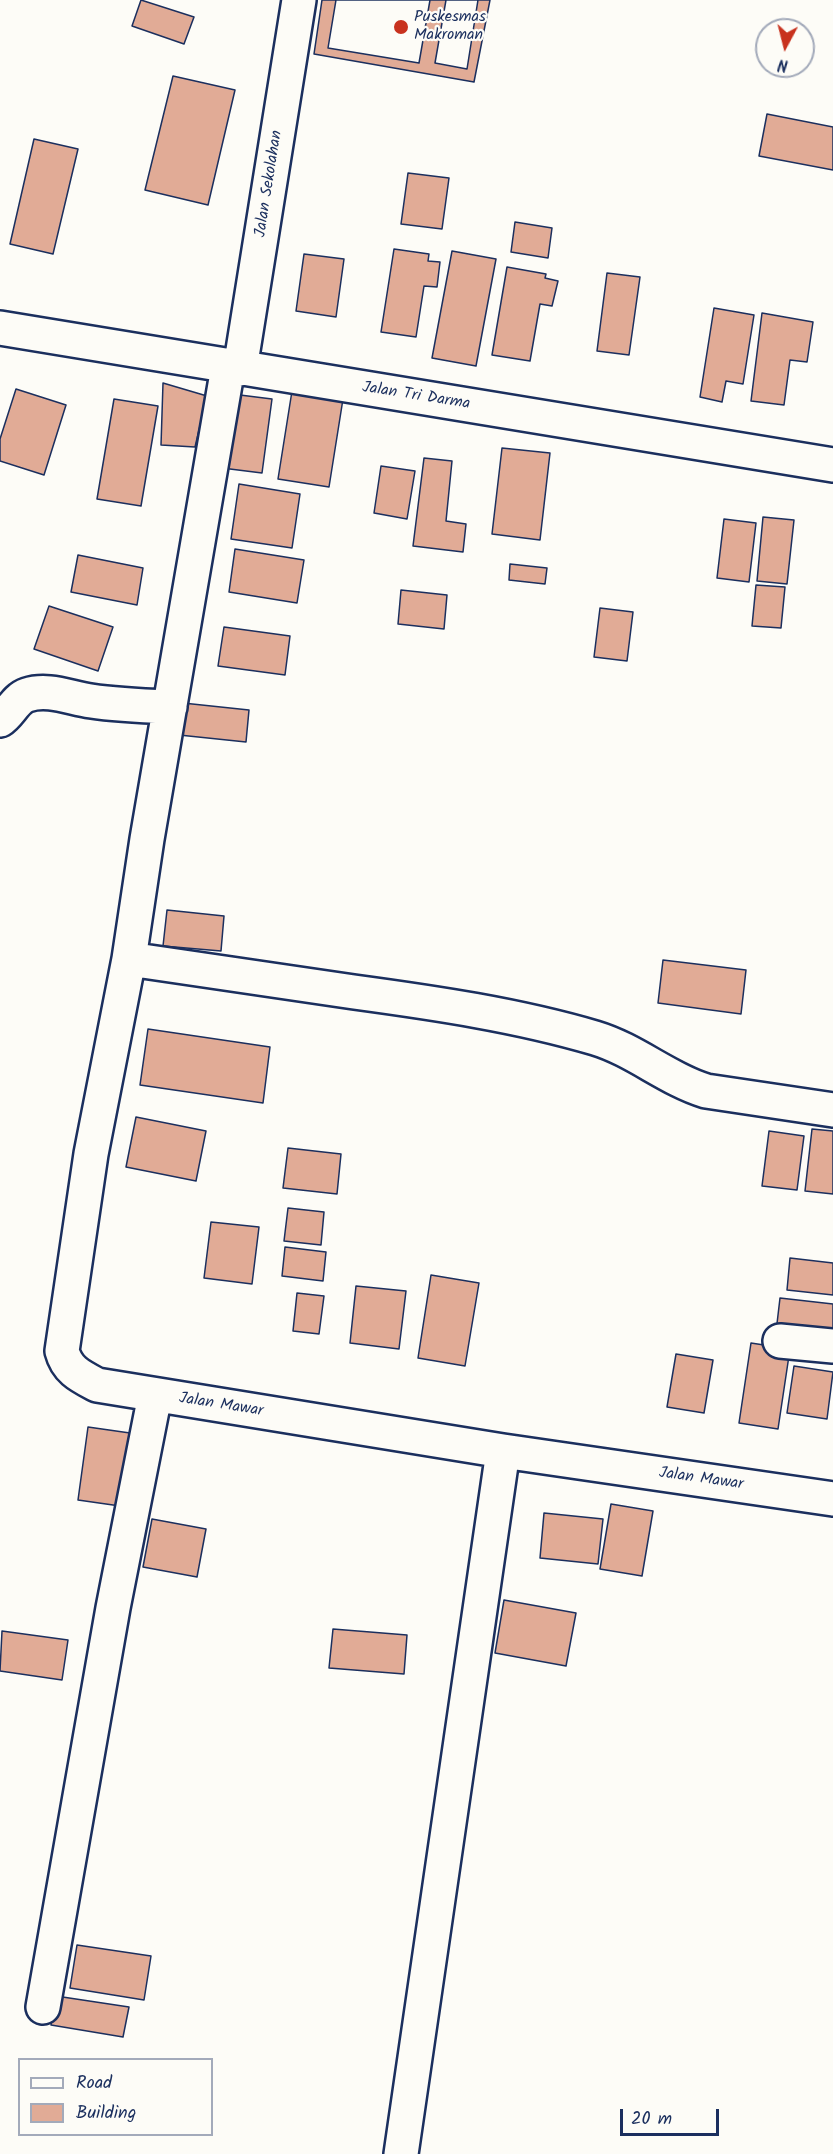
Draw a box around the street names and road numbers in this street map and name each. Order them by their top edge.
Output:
street label: Jalan Sekolahan [252,129,288,239]
street label: Jalan Tri Darma [361,379,471,415]
street label: Jalan Mawar [177,1390,265,1422]
street label: Jalan Mawar [658,1465,744,1495]

